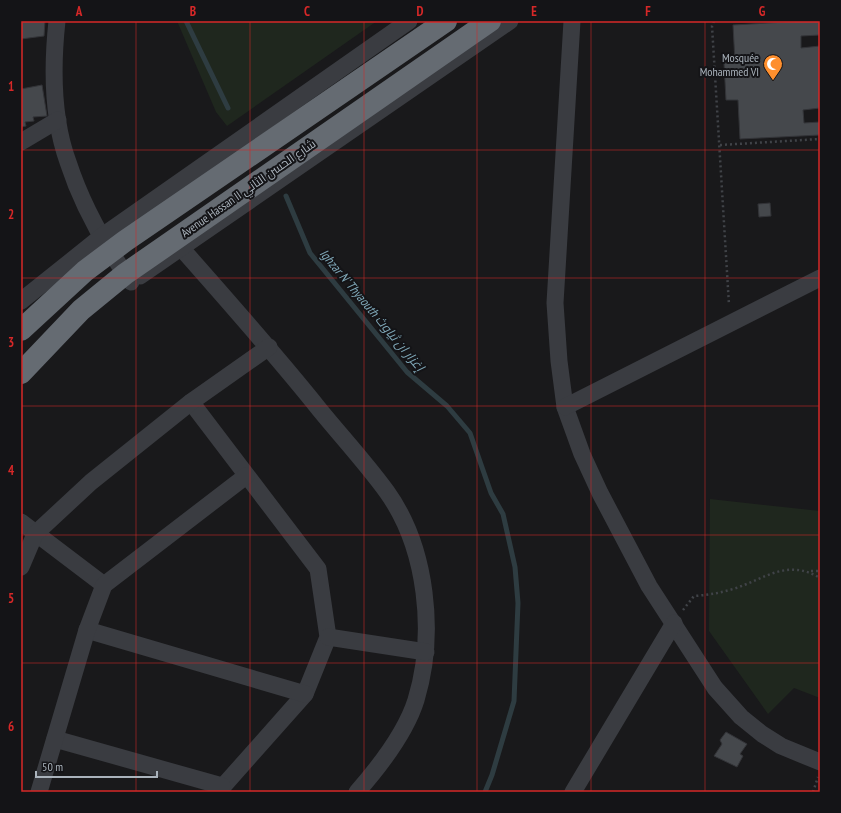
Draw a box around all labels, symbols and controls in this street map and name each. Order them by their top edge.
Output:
text: A [75,3,83,20]
text: B [190,3,196,20]
text: C [304,3,310,20]
text: D [417,3,424,20]
text: E [531,3,537,20]
text: F [645,3,651,20]
text: G [759,3,766,20]
place label: Mosquée Mohammed VI [700,50,759,79]
mosque icon: Mosquée Mohammed VI [762,53,784,81]
text: 1 [8,78,14,95]
street label: Avenue Hassan II شارع الحسن الثاني [178,136,320,243]
text: 2 [8,206,14,223]
water label: Ighzar N' Thyaouth إغزار ان ثياوث [316,245,429,376]
text: 3 [8,334,14,351]
text: 4 [8,462,15,479]
text: 5 [8,590,14,607]
text: 6 [8,718,14,735]
scale bar [36,753,157,779]
text: 50 m [42,759,63,774]

